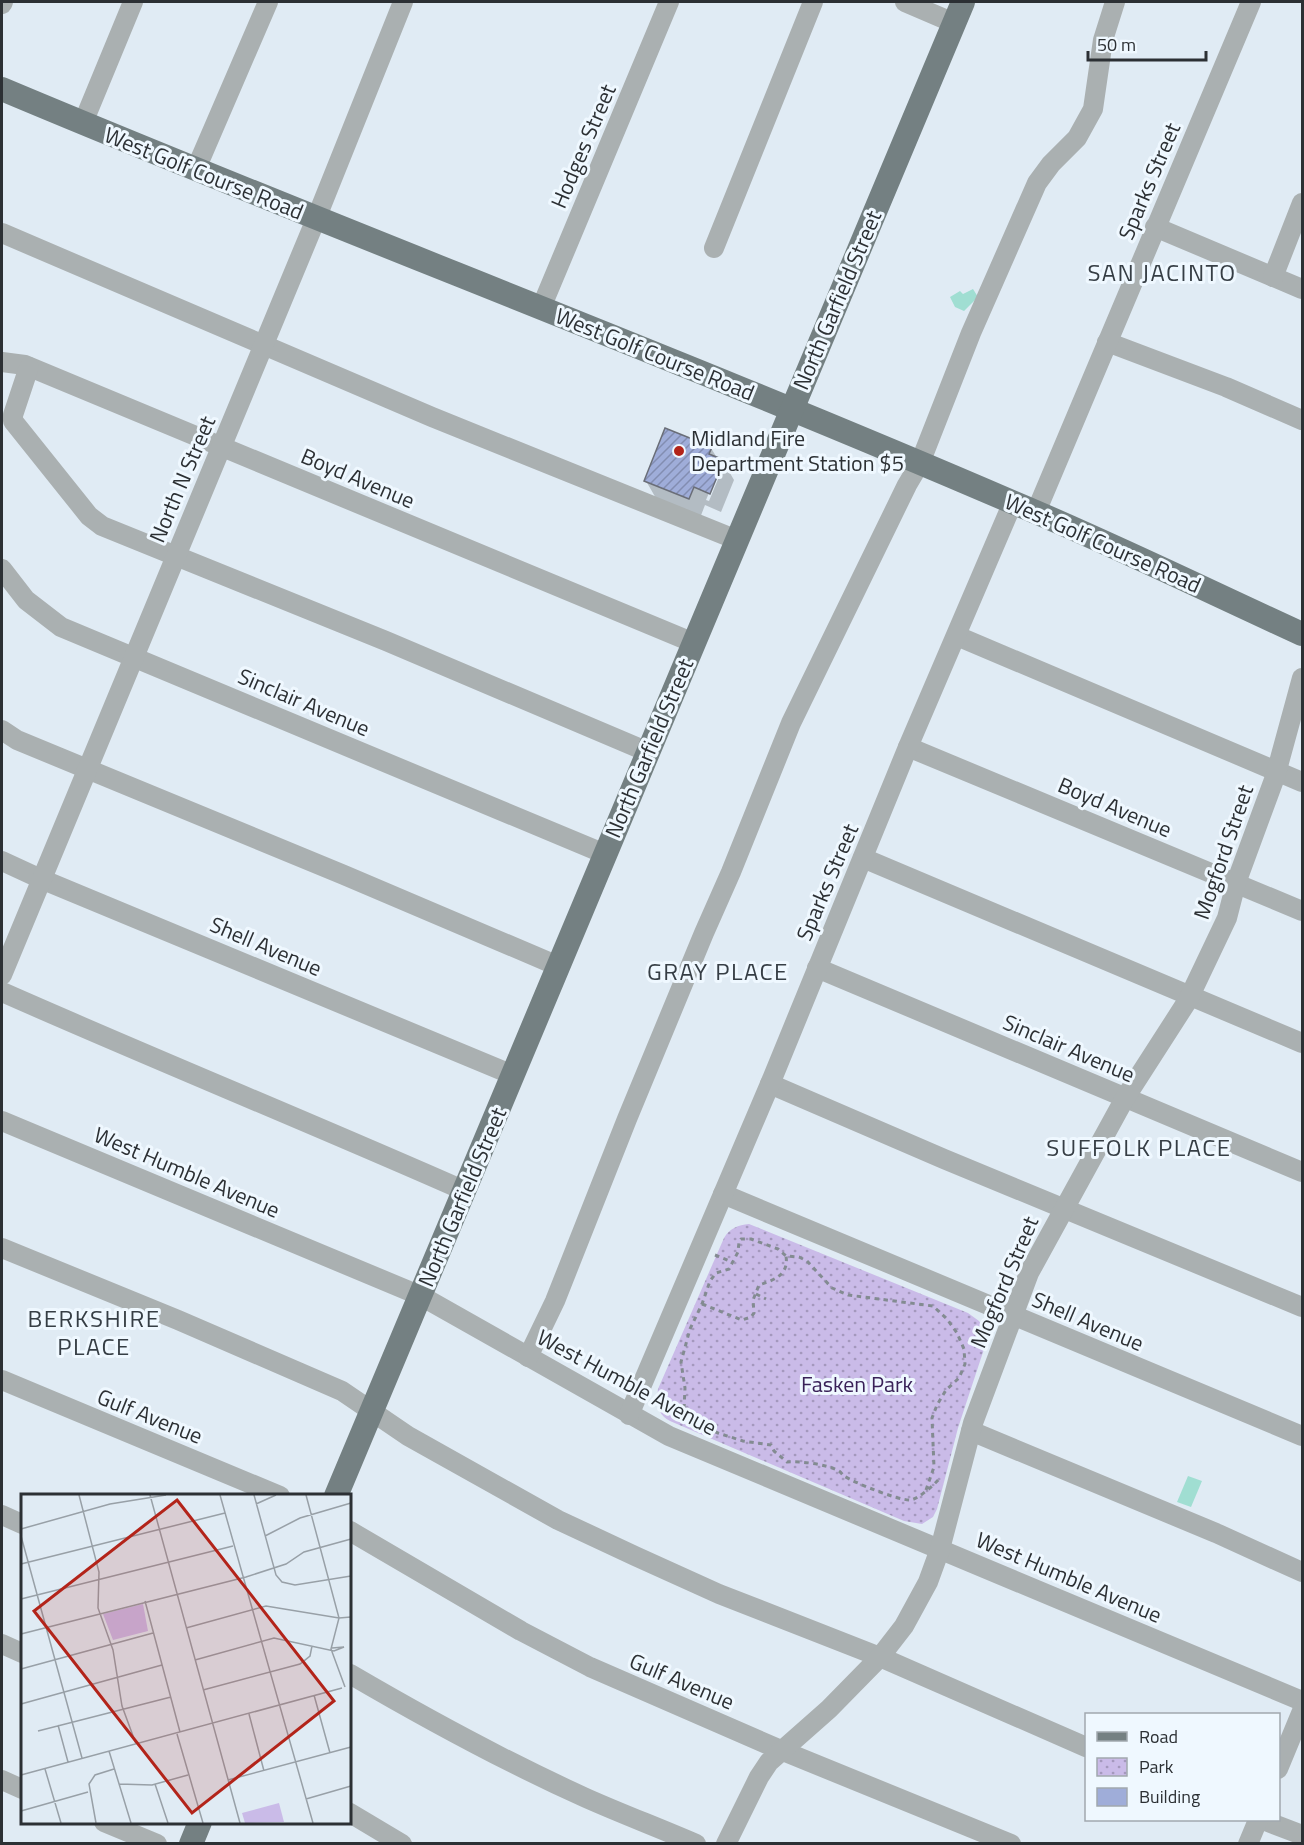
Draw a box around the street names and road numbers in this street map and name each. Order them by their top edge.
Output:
street label: Hodges Street [542,78,625,213]
street label: Sparks Street [1109,117,1189,245]
street label: West Golf Course Road [99,118,309,228]
street label: North Garfield Street [784,205,890,395]
street label: West Golf Course Road [550,299,760,409]
street label: North N Street [140,410,224,548]
street label: Boyd Avenue [296,439,420,517]
street label: West Golf Course Road [999,484,1207,602]
street label: North Garfield Street [596,653,702,843]
street label: Sinclair Avenue [233,659,375,745]
street label: Boyd Avenue [1053,768,1177,846]
street label: Mogford Street [1184,780,1262,924]
street label: Sparks Street [787,818,867,946]
street label: Shell Avenue [205,907,327,985]
street label: Sinclair Avenue [998,1005,1140,1091]
street label: North Garfield Street [409,1102,515,1292]
street label: West Humble Avenue [89,1117,285,1227]
street label: Mogford Street [961,1210,1047,1353]
street label: Shell Avenue [1027,1282,1149,1360]
street label: West Humble Avenue [531,1320,723,1444]
street label: Gulf Avenue [92,1379,208,1453]
street label: West Humble Avenue [971,1522,1167,1632]
street label: Gulf Avenue [624,1644,740,1718]

